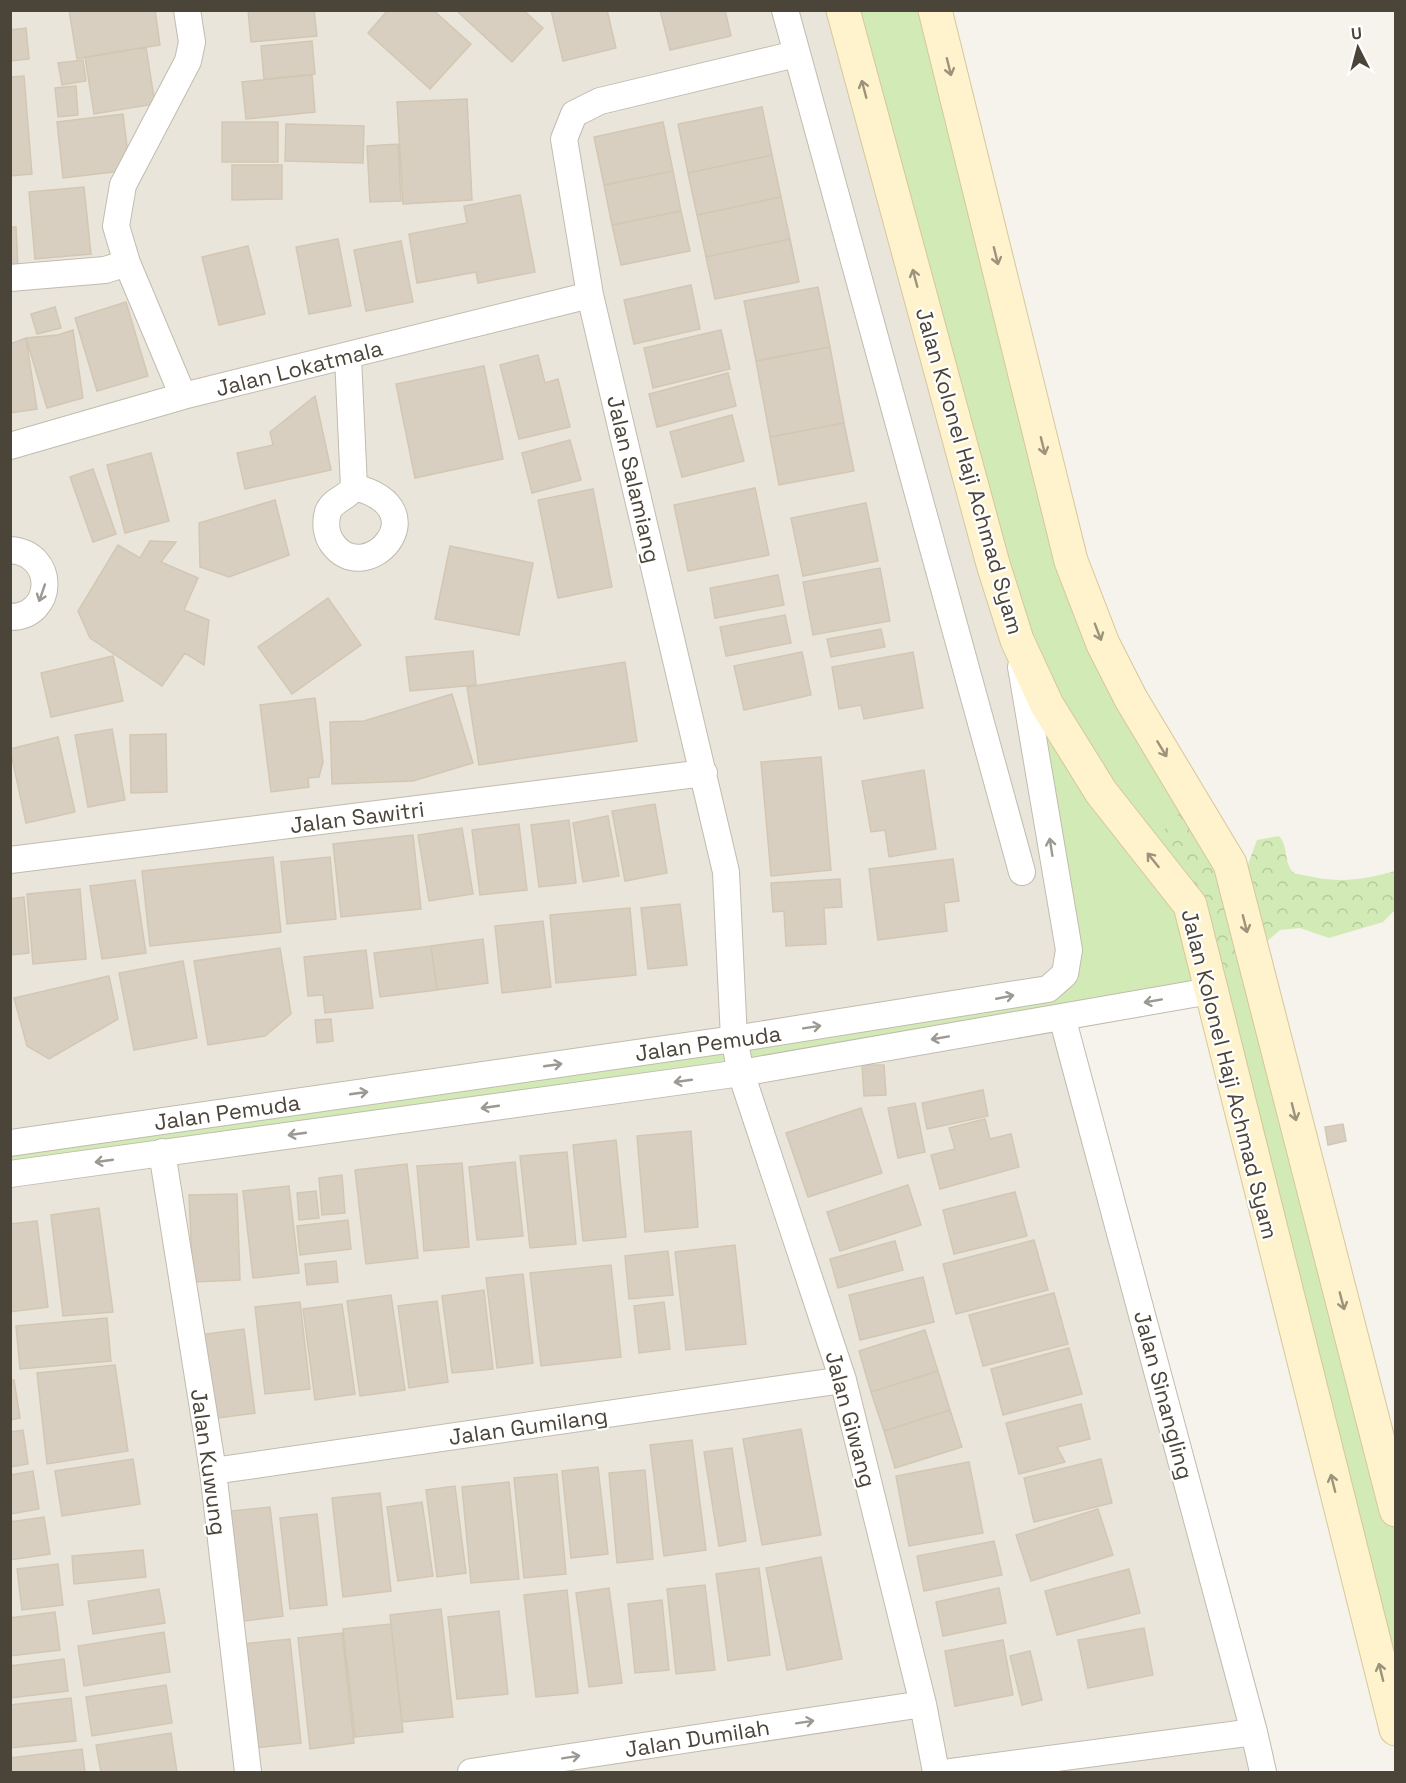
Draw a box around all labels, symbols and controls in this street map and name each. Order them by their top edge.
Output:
north arrow [1328,18,1388,78]
text: U [1350,23,1363,45]
one-way arrow [943,57,955,76]
one-way arrow [858,80,869,99]
one-way arrow [991,247,1003,266]
one-way arrow [909,268,920,287]
street label: Jalan Kolonel Haji Achmad Syam [910,304,1030,638]
street label: Jalan Lokatmala [213,334,386,402]
street label: Jalan Salamiang [601,393,667,565]
one-way arrow [1037,436,1049,455]
one-way arrow [35,583,46,602]
one-way arrow [1093,623,1104,641]
one-way arrow [1156,740,1168,757]
street label: Jalan Sawitri [288,795,426,839]
one-way arrow [1046,837,1057,857]
one-way arrow [1146,852,1159,868]
street label: Jalan Kolonel Haji Achmad Syam [1175,906,1285,1242]
one-way arrow [1240,914,1252,933]
one-way arrow [995,991,1014,1002]
one-way arrow [1143,996,1163,1007]
street label: Jalan Pemuda [633,1019,783,1067]
one-way arrow [802,1021,822,1032]
one-way arrow [930,1033,950,1044]
one-way arrow [542,1060,562,1071]
one-way arrow [674,1075,693,1086]
one-way arrow [349,1087,369,1098]
street label: Jalan Pemuda [152,1088,302,1136]
one-way arrow [481,1102,500,1113]
one-way arrow [1288,1103,1300,1122]
one-way arrow [287,1129,307,1140]
one-way arrow [94,1155,114,1166]
one-way arrow [1337,1291,1348,1310]
street label: Jalan Sinangling [1128,1308,1200,1482]
street label: Jalan Giwang [819,1348,883,1490]
street label: Jalan Kuwung [185,1387,233,1537]
street label: Jalan Gumilang [447,1401,609,1451]
one-way arrow [1327,1474,1339,1493]
one-way arrow [1375,1663,1387,1682]
street label: Jalan Dumilah [623,1713,771,1763]
one-way arrow [795,1716,814,1727]
one-way arrow [560,1752,580,1763]

